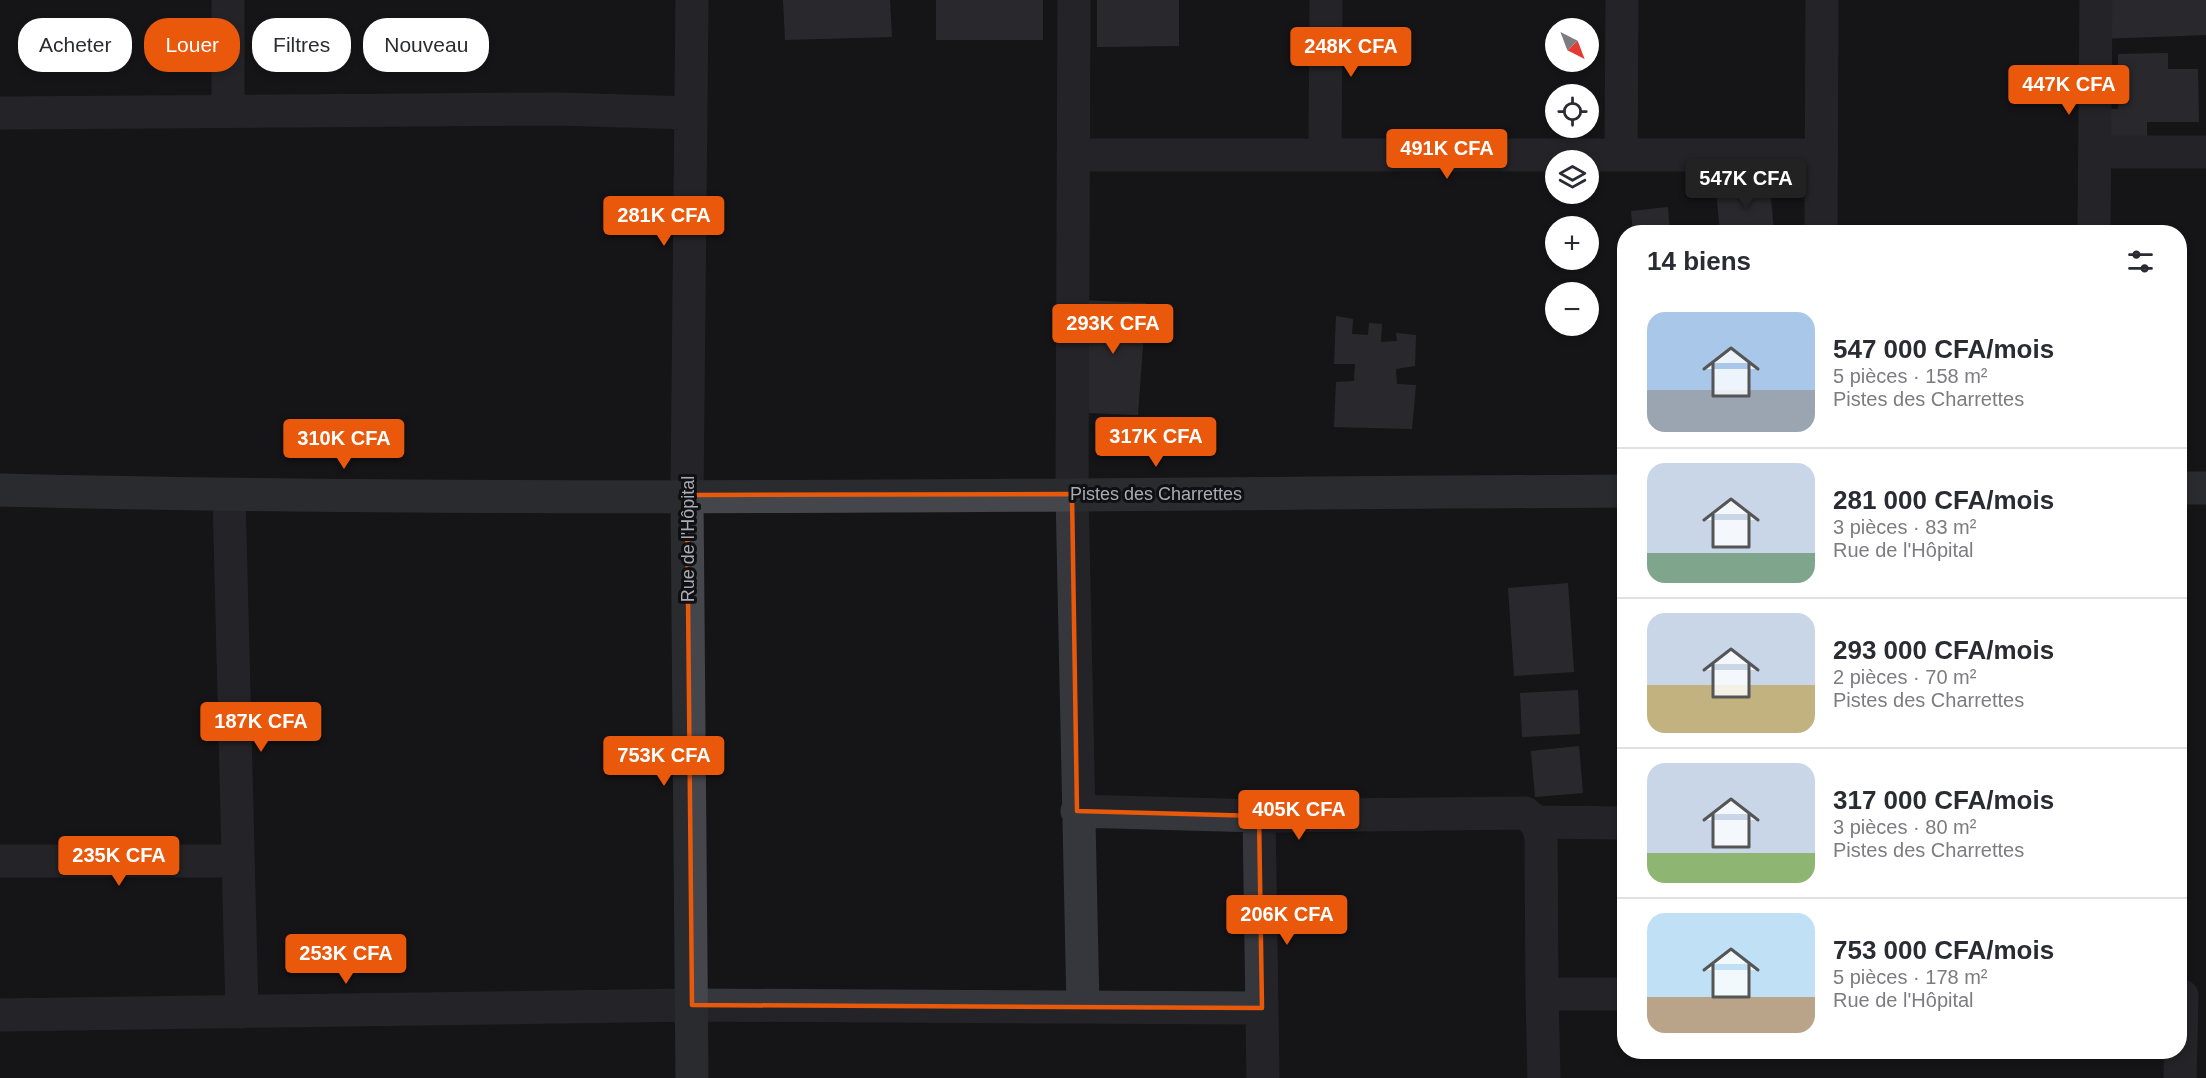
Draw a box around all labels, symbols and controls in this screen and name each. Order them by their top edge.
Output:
chip: Acheter [18,18,132,72]
chip: Louer [144,18,240,72]
chip: Filtres [252,18,351,72]
chip: Nouveau [363,18,489,72]
north arrow [1545,18,1599,72]
map controls [1545,18,1599,336]
pin: 248K CFA [1289,27,1413,78]
text: 248K CFA [1304,35,1398,57]
pin: 447K CFA [2007,65,2131,116]
text: 447K CFA [2022,73,2116,95]
button: locate [1545,84,1599,138]
pin: 491K CFA [1385,129,1509,180]
text: 491K CFA [1400,137,1494,159]
button: layers [1545,150,1599,204]
pin: 547K CFA [1684,159,1808,210]
text: 547K CFA [1699,167,1793,189]
pin: 281K CFA [602,196,726,247]
text: 281K CFA [617,204,711,226]
button: + [1545,216,1599,270]
icon: filters [2124,245,2157,278]
text: 14 biens [1647,246,1751,276]
button: − [1545,282,1599,336]
pin: 293K CFA [1051,304,1175,355]
text: 293K CFA [1066,312,1160,334]
text: 547 000 CFA/mois [1833,334,2054,364]
icon: home [1695,336,1767,408]
text: 5 pièces · 158 m² [1833,365,1988,387]
text: Pistes des Charrettes [1833,388,2024,410]
pin: 317K CFA [1094,417,1218,468]
pin: 310K CFA [282,419,406,470]
text: 317K CFA [1109,425,1203,447]
text: 310K CFA [297,427,391,449]
street label: Rue de l'Hôpital [678,476,698,602]
street label: Pistes des Charrettes [1070,484,1242,504]
text: 281 000 CFA/mois [1833,485,2054,515]
icon: home [1695,487,1767,559]
text: 3 pièces · 83 m² [1833,516,1976,538]
text: Rue de l'Hôpital [1833,539,1974,561]
text: 293 000 CFA/mois [1833,635,2054,665]
icon: home [1695,637,1767,709]
text: 2 pièces · 70 m² [1833,666,1976,688]
text: Pistes des Charrettes [1833,689,2024,711]
pin: 187K CFA [199,702,323,753]
text: 187K CFA [214,710,308,732]
pin: 753K CFA [602,736,726,787]
text: 753K CFA [617,744,711,766]
text: 317 000 CFA/mois [1833,785,2054,815]
icon: home [1695,787,1767,859]
pin: 405K CFA [1237,790,1361,841]
text: 405K CFA [1252,798,1346,820]
text: 3 pièces · 80 m² [1833,816,1976,838]
pin: 235K CFA [57,836,181,887]
text: Pistes des Charrettes [1833,839,2024,861]
text: 235K CFA [72,844,166,866]
pin: 206K CFA [1225,895,1349,946]
text: 206K CFA [1240,903,1334,925]
pin: 253K CFA [284,934,408,985]
text: 753 000 CFA/mois [1833,935,2054,965]
icon: home [1695,937,1767,1009]
text: 253K CFA [299,942,393,964]
text: 5 pièces · 178 m² [1833,966,1988,988]
text: Rue de l'Hôpital [1833,989,1974,1011]

